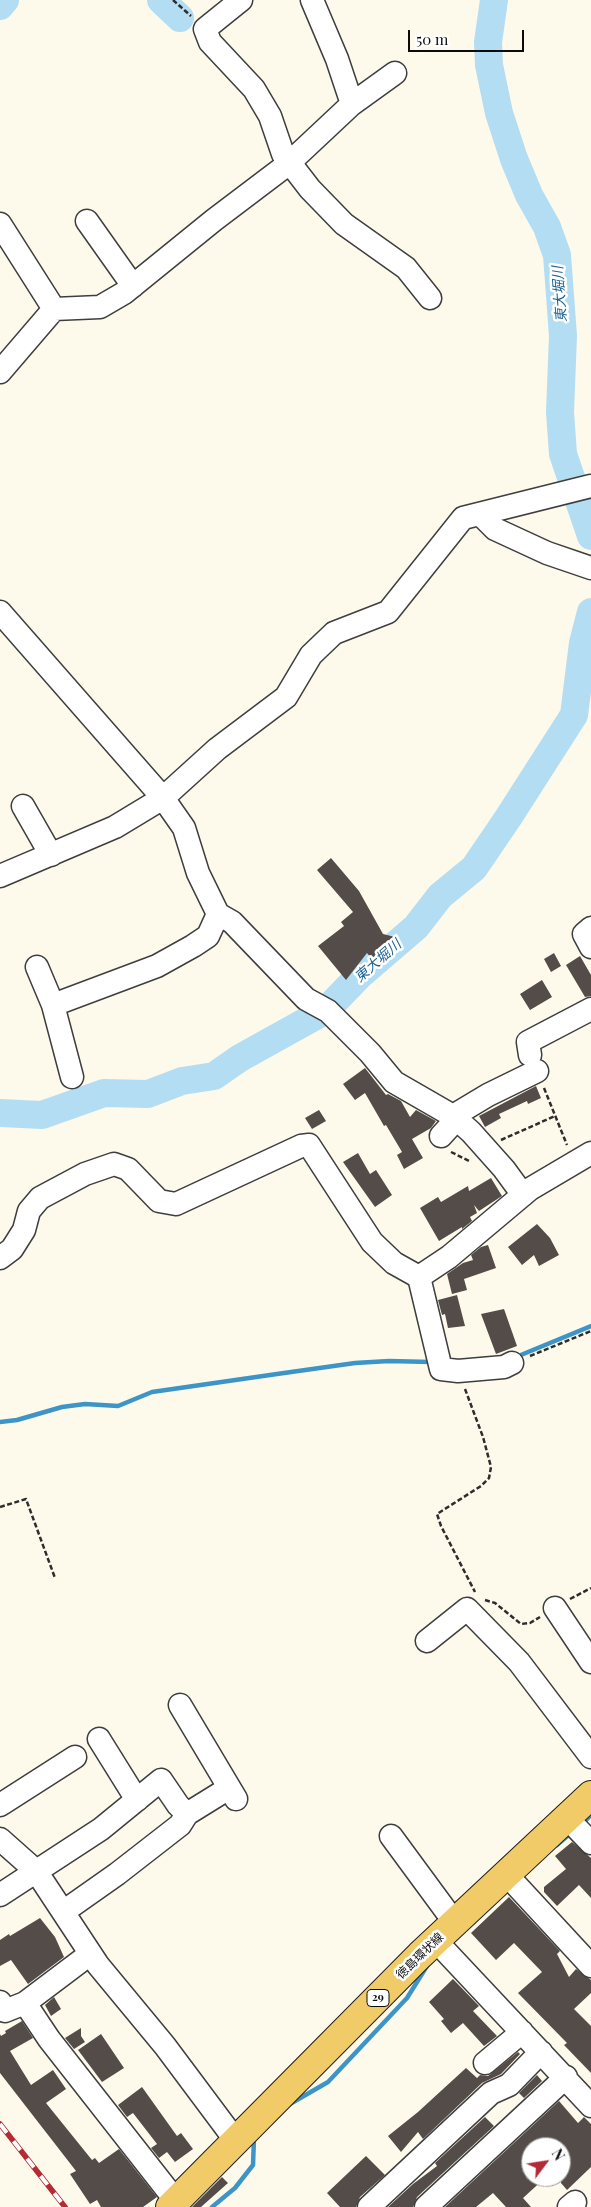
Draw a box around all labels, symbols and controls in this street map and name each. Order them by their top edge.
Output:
scale bar [411,20,527,52]
text: 50 m [416,29,448,49]
water label: 東大堀川 [550,265,570,323]
water label: 東大堀川 [351,936,405,986]
street label: 徳島環状線 [393,1930,447,1982]
road number: 29 [367,1990,389,2006]
north arrow [521,2137,571,2187]
text: N [548,2145,569,2164]

